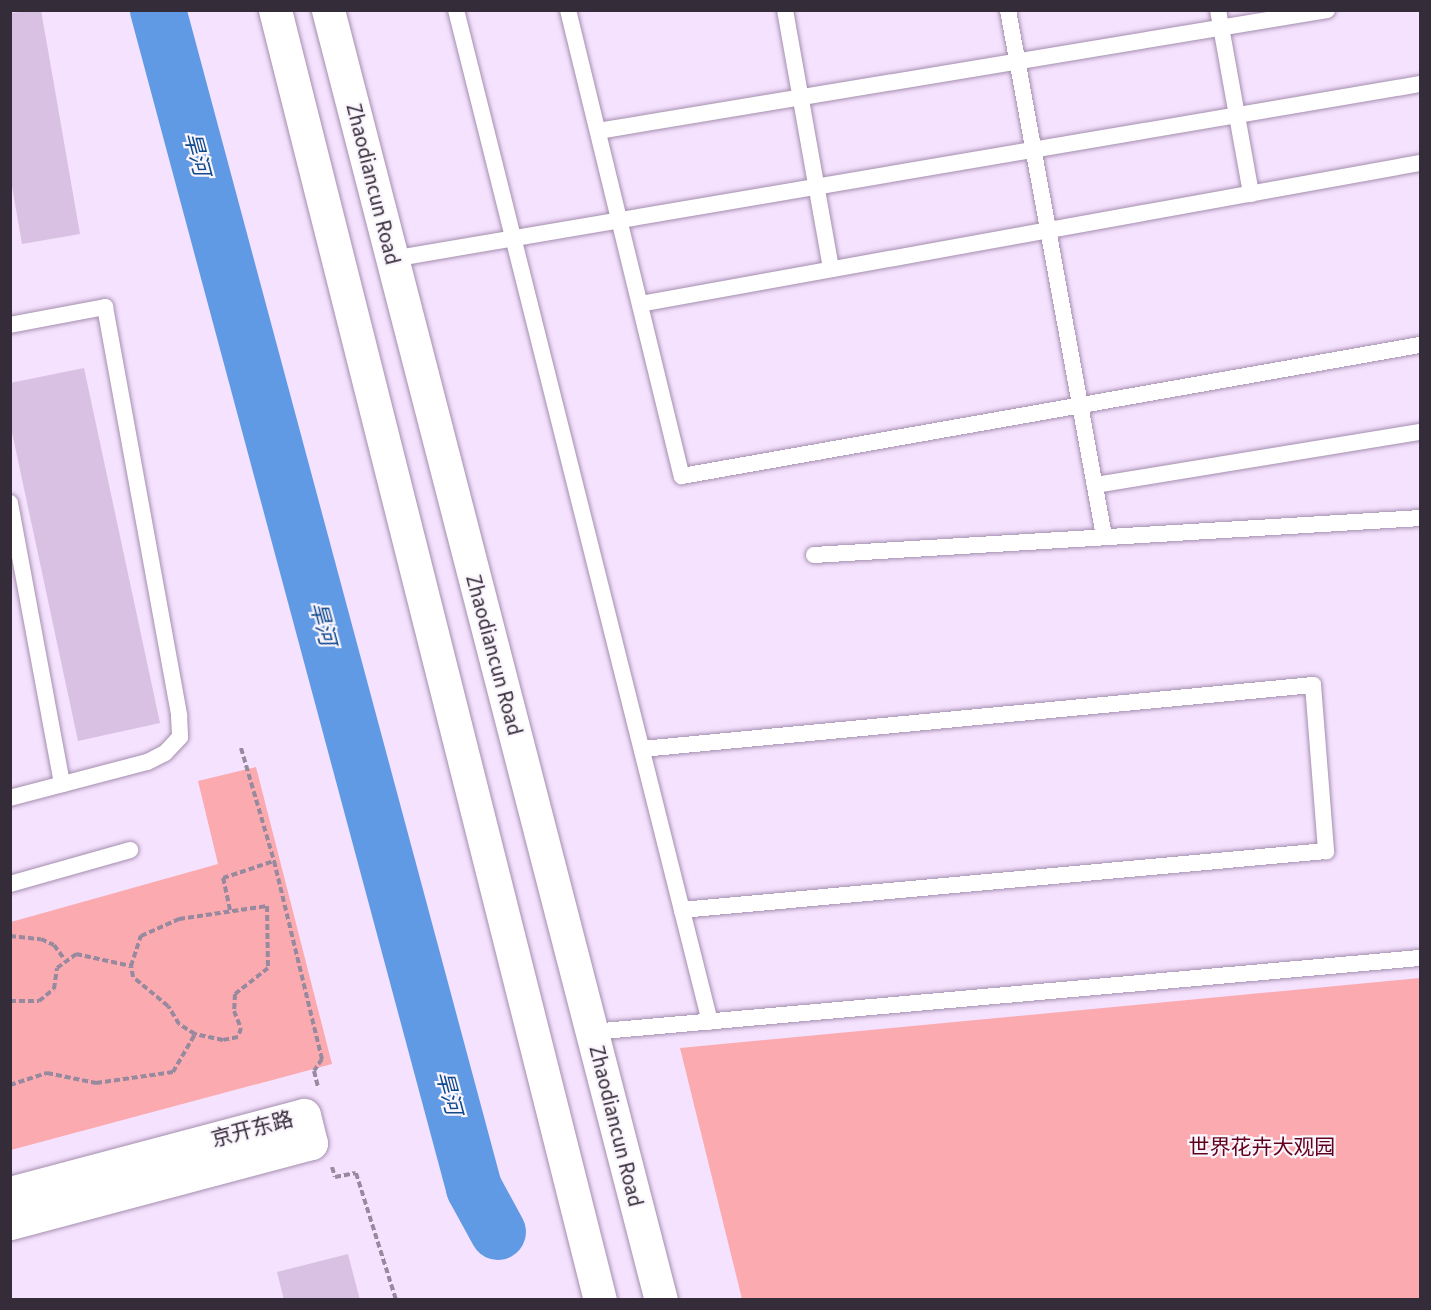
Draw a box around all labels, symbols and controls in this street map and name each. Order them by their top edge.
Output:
street label: Zhaodiancun Road [341,101,405,267]
water label: 旱河 [178,129,214,179]
street label: Zhaodiancun Road [460,572,528,738]
water label: 旱河 [304,599,340,649]
street label: Zhaodiancun Road [584,1043,648,1209]
water label: 旱河 [430,1068,466,1118]
street label: 京开东路 [208,1106,296,1152]
park label: 世界花卉大观园 [1189,1134,1335,1160]

